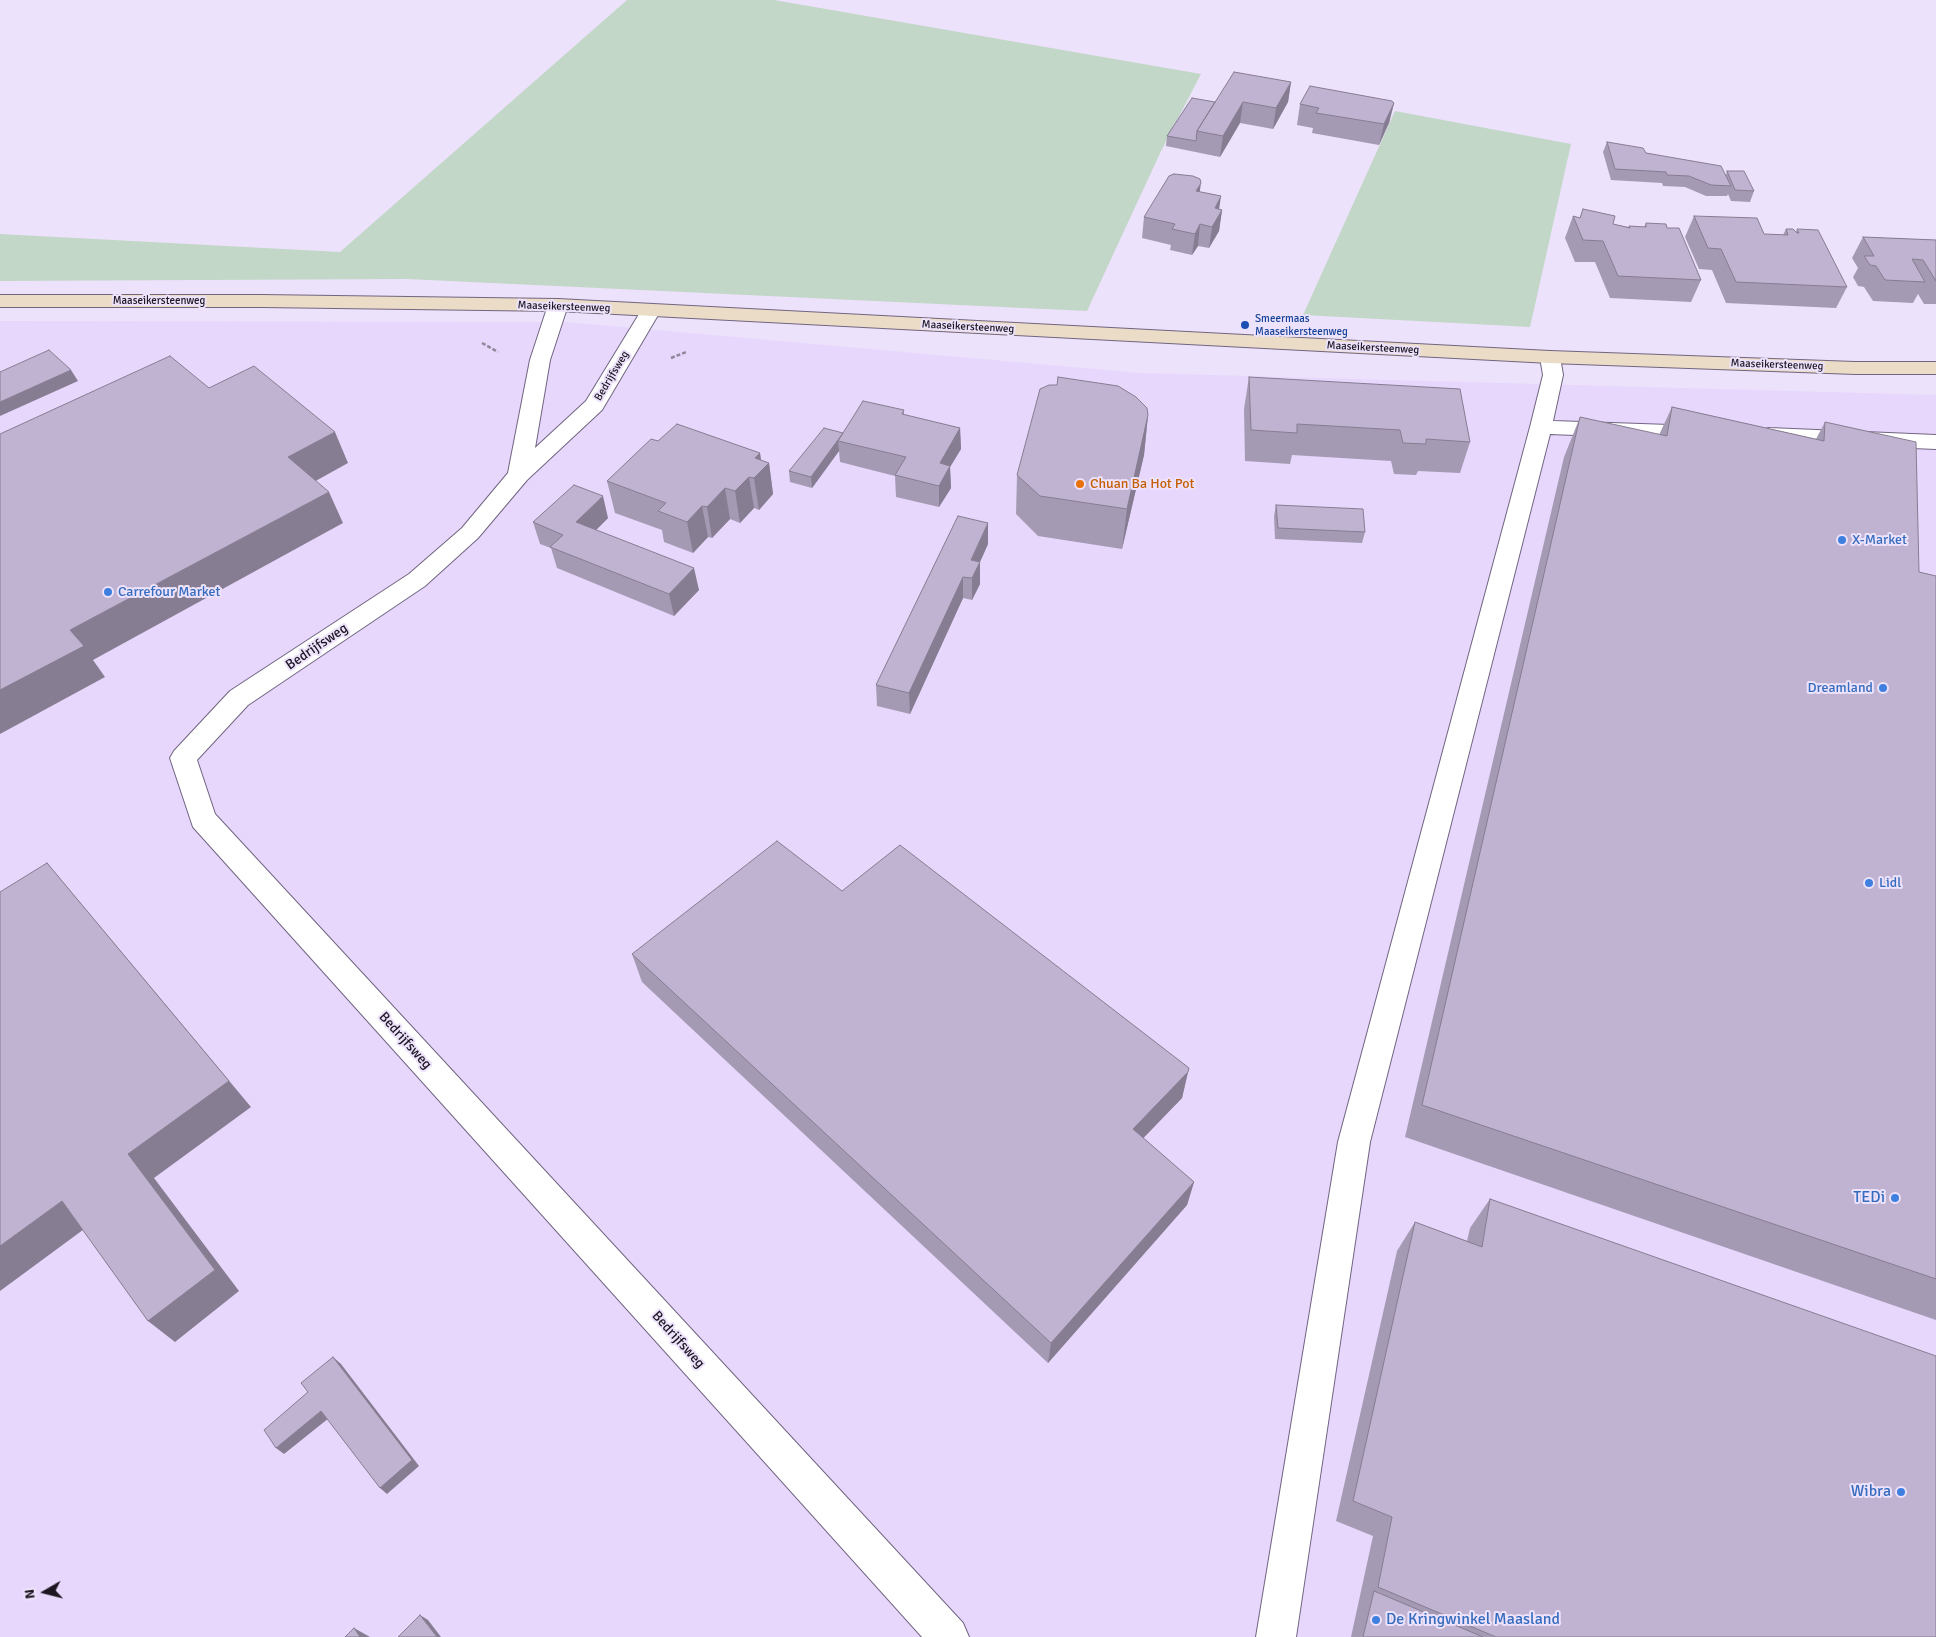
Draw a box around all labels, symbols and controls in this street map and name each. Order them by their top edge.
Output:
street label: Maaseikersteenweg [113,294,205,308]
street label: Maaseikersteenweg [517,299,611,315]
place label: Smeermaas Maaseikersteenweg [1255,312,1348,338]
street label: Maaseikersteenweg [921,318,1015,336]
marker: Smeermaas Maaseikersteenweg [1239,319,1251,331]
street label: Maaseikersteenweg [1326,339,1420,357]
street label: Bedrijfsweg [592,349,632,403]
street label: Maaseikersteenweg [1730,357,1824,373]
place label: Chuan Ba Hot Pot [1090,476,1194,492]
marker: Chuan Ba Hot Pot [1074,478,1086,490]
place label: X-Market [1852,532,1907,548]
marker: X-Market [1836,534,1848,546]
place label: Carrefour Market [118,584,220,600]
marker: Carrefour Market [102,586,114,598]
street label: Bedrijfsweg [283,620,351,674]
place label: Dreamland [1807,680,1873,696]
marker: Dreamland [1877,682,1889,694]
place label: Lidl [1879,875,1901,891]
marker: Lidl [1863,877,1875,889]
street label: Bedrijfsweg [375,1009,435,1073]
place label: TEDi [1853,1188,1885,1208]
marker: TEDi [1889,1192,1901,1204]
street label: Bedrijfsweg [648,1308,708,1372]
place label: Wibra [1851,1482,1891,1502]
marker: Wibra [1895,1486,1907,1498]
north arrow [20,1567,70,1617]
text: N [21,1588,39,1600]
place label: De Kringwinkel Maasland [1386,1610,1560,1630]
marker: De Kringwinkel Maasland [1370,1614,1382,1626]

